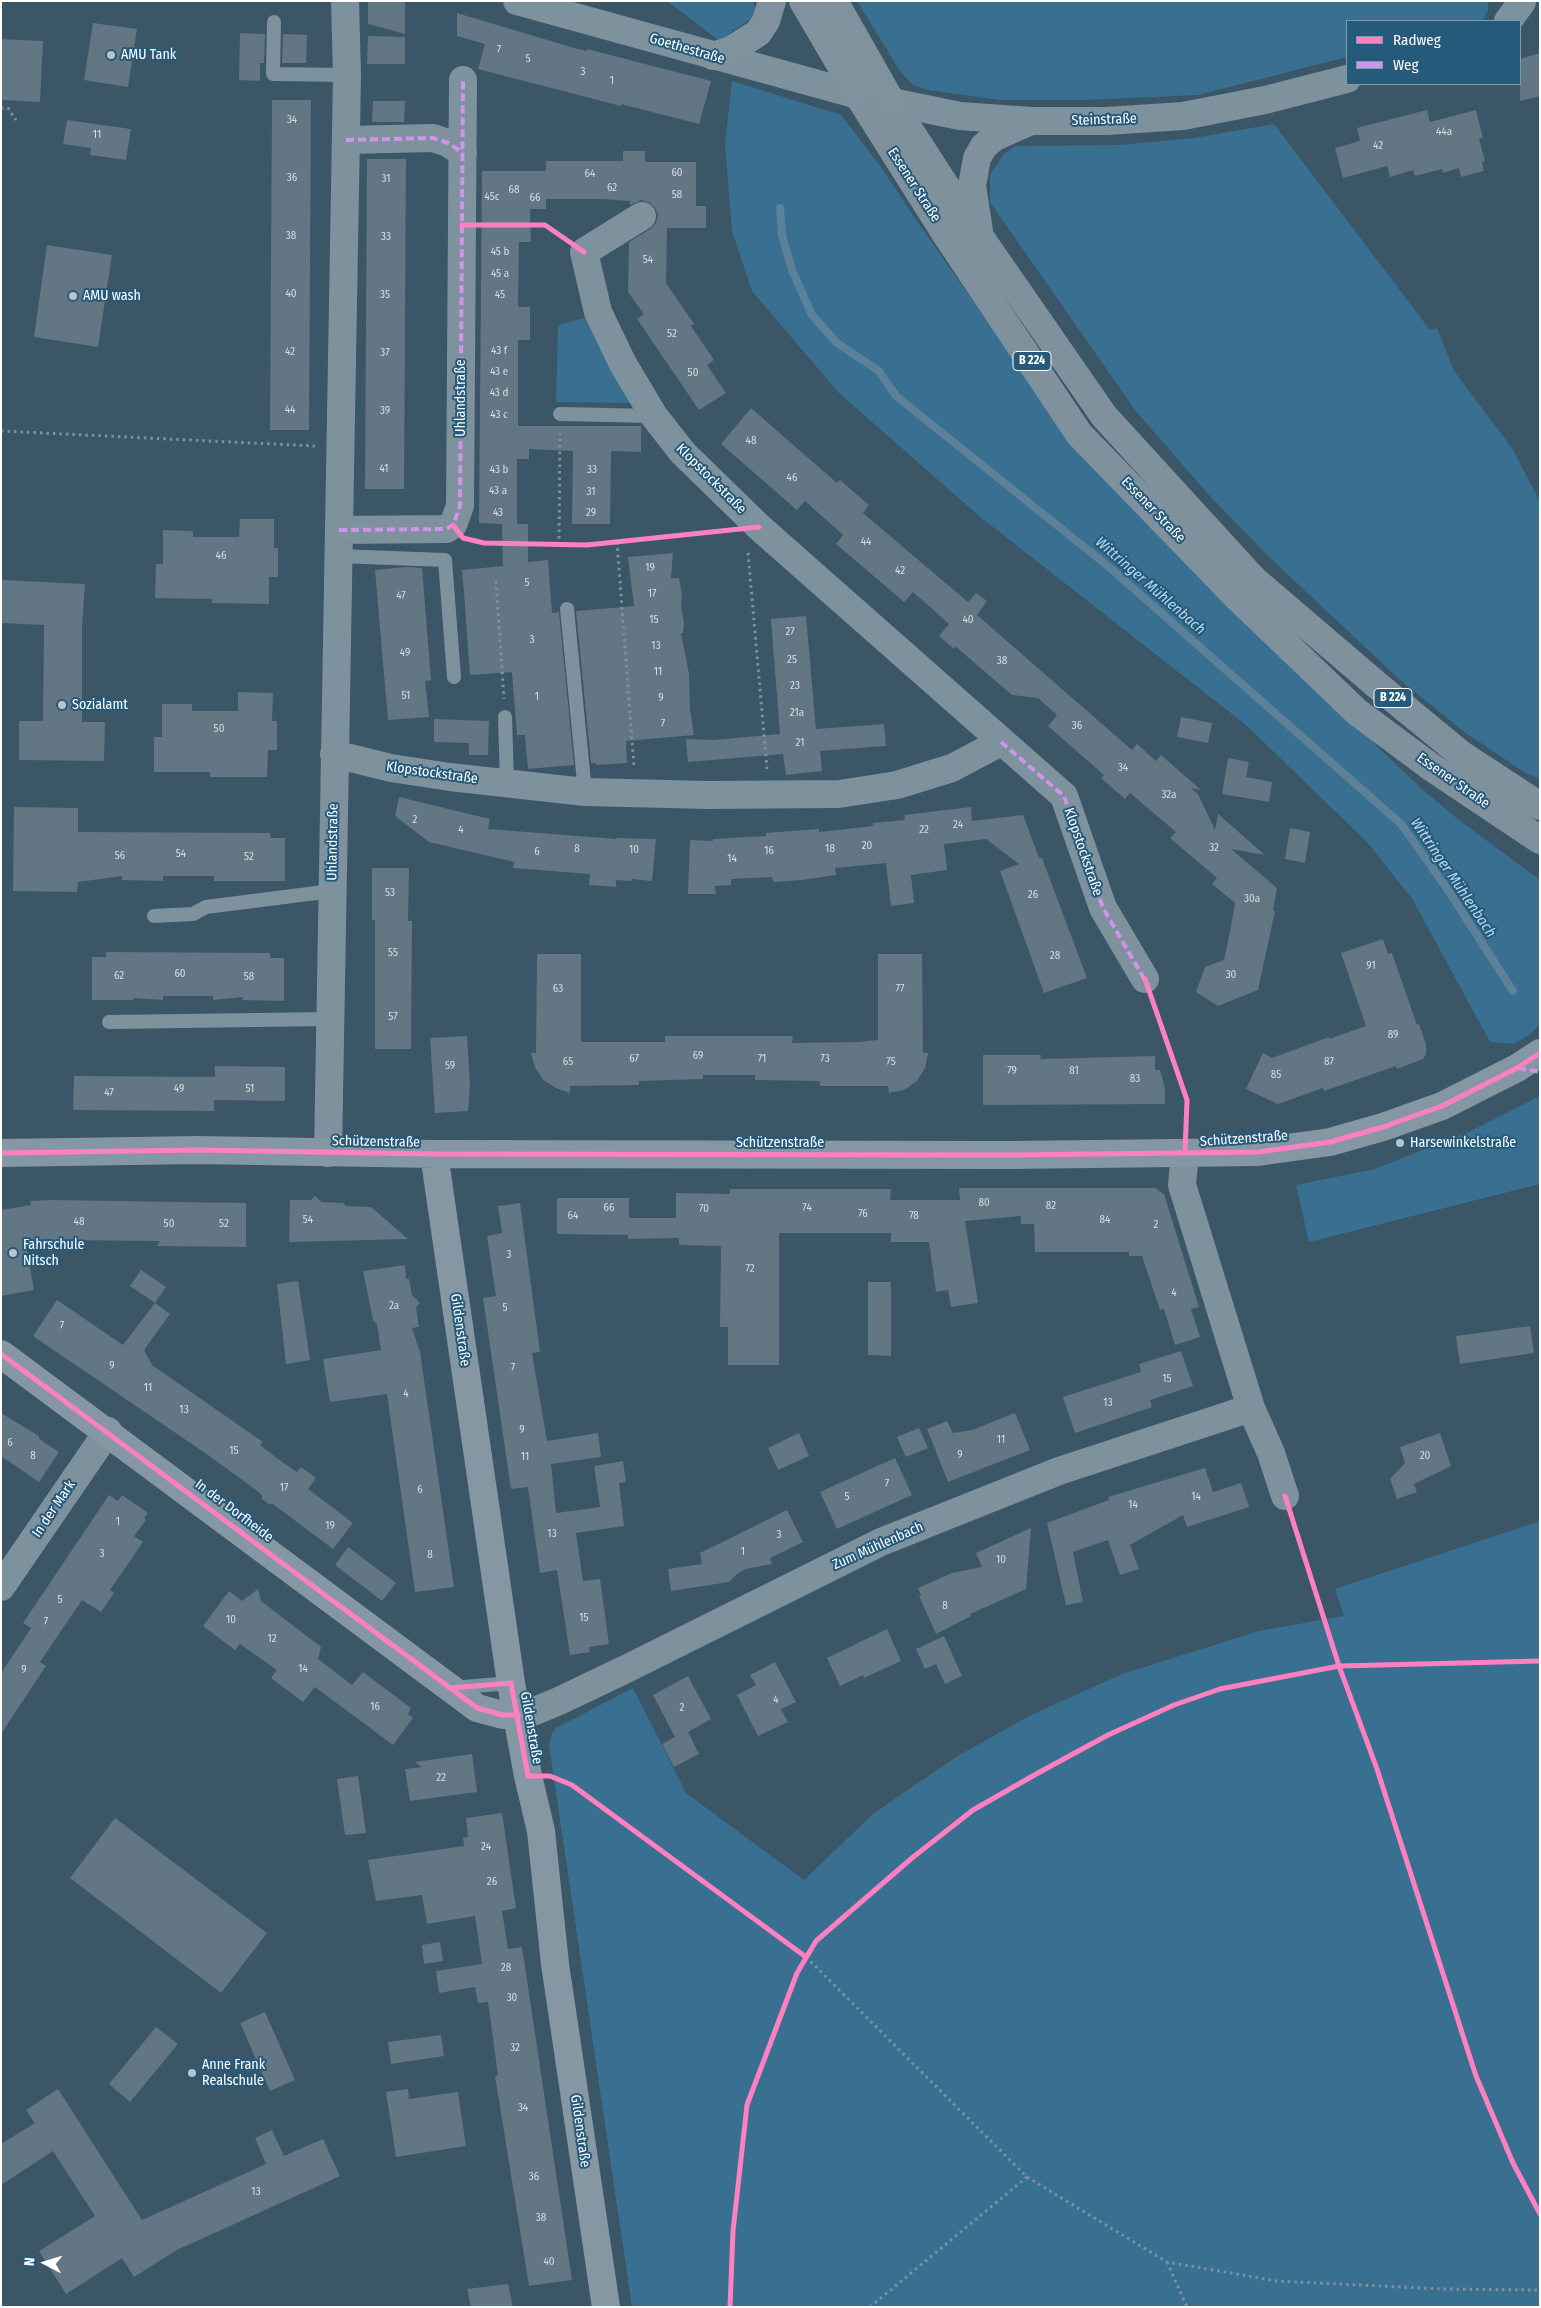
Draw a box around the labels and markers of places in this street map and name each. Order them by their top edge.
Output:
place label: AMU Tank [121,47,176,63]
marker: AMU Tank [105,49,117,61]
place label: AMU wash [83,288,141,304]
marker: AMU wash [67,290,79,302]
place label: Sozialamt [72,697,128,713]
marker: Sozialamt [56,699,68,711]
place label: Harsewinkelstraße [1410,1135,1516,1151]
marker: Harsewinkelstraße [1394,1137,1406,1149]
place label: Fahrschule Nitsch [23,1237,84,1270]
marker: Fahrschule Nitsch [7,1247,19,1259]
place label: Anne Frank Realschule [202,2057,265,2090]
marker: Anne Frank Realschule [186,2067,198,2079]

